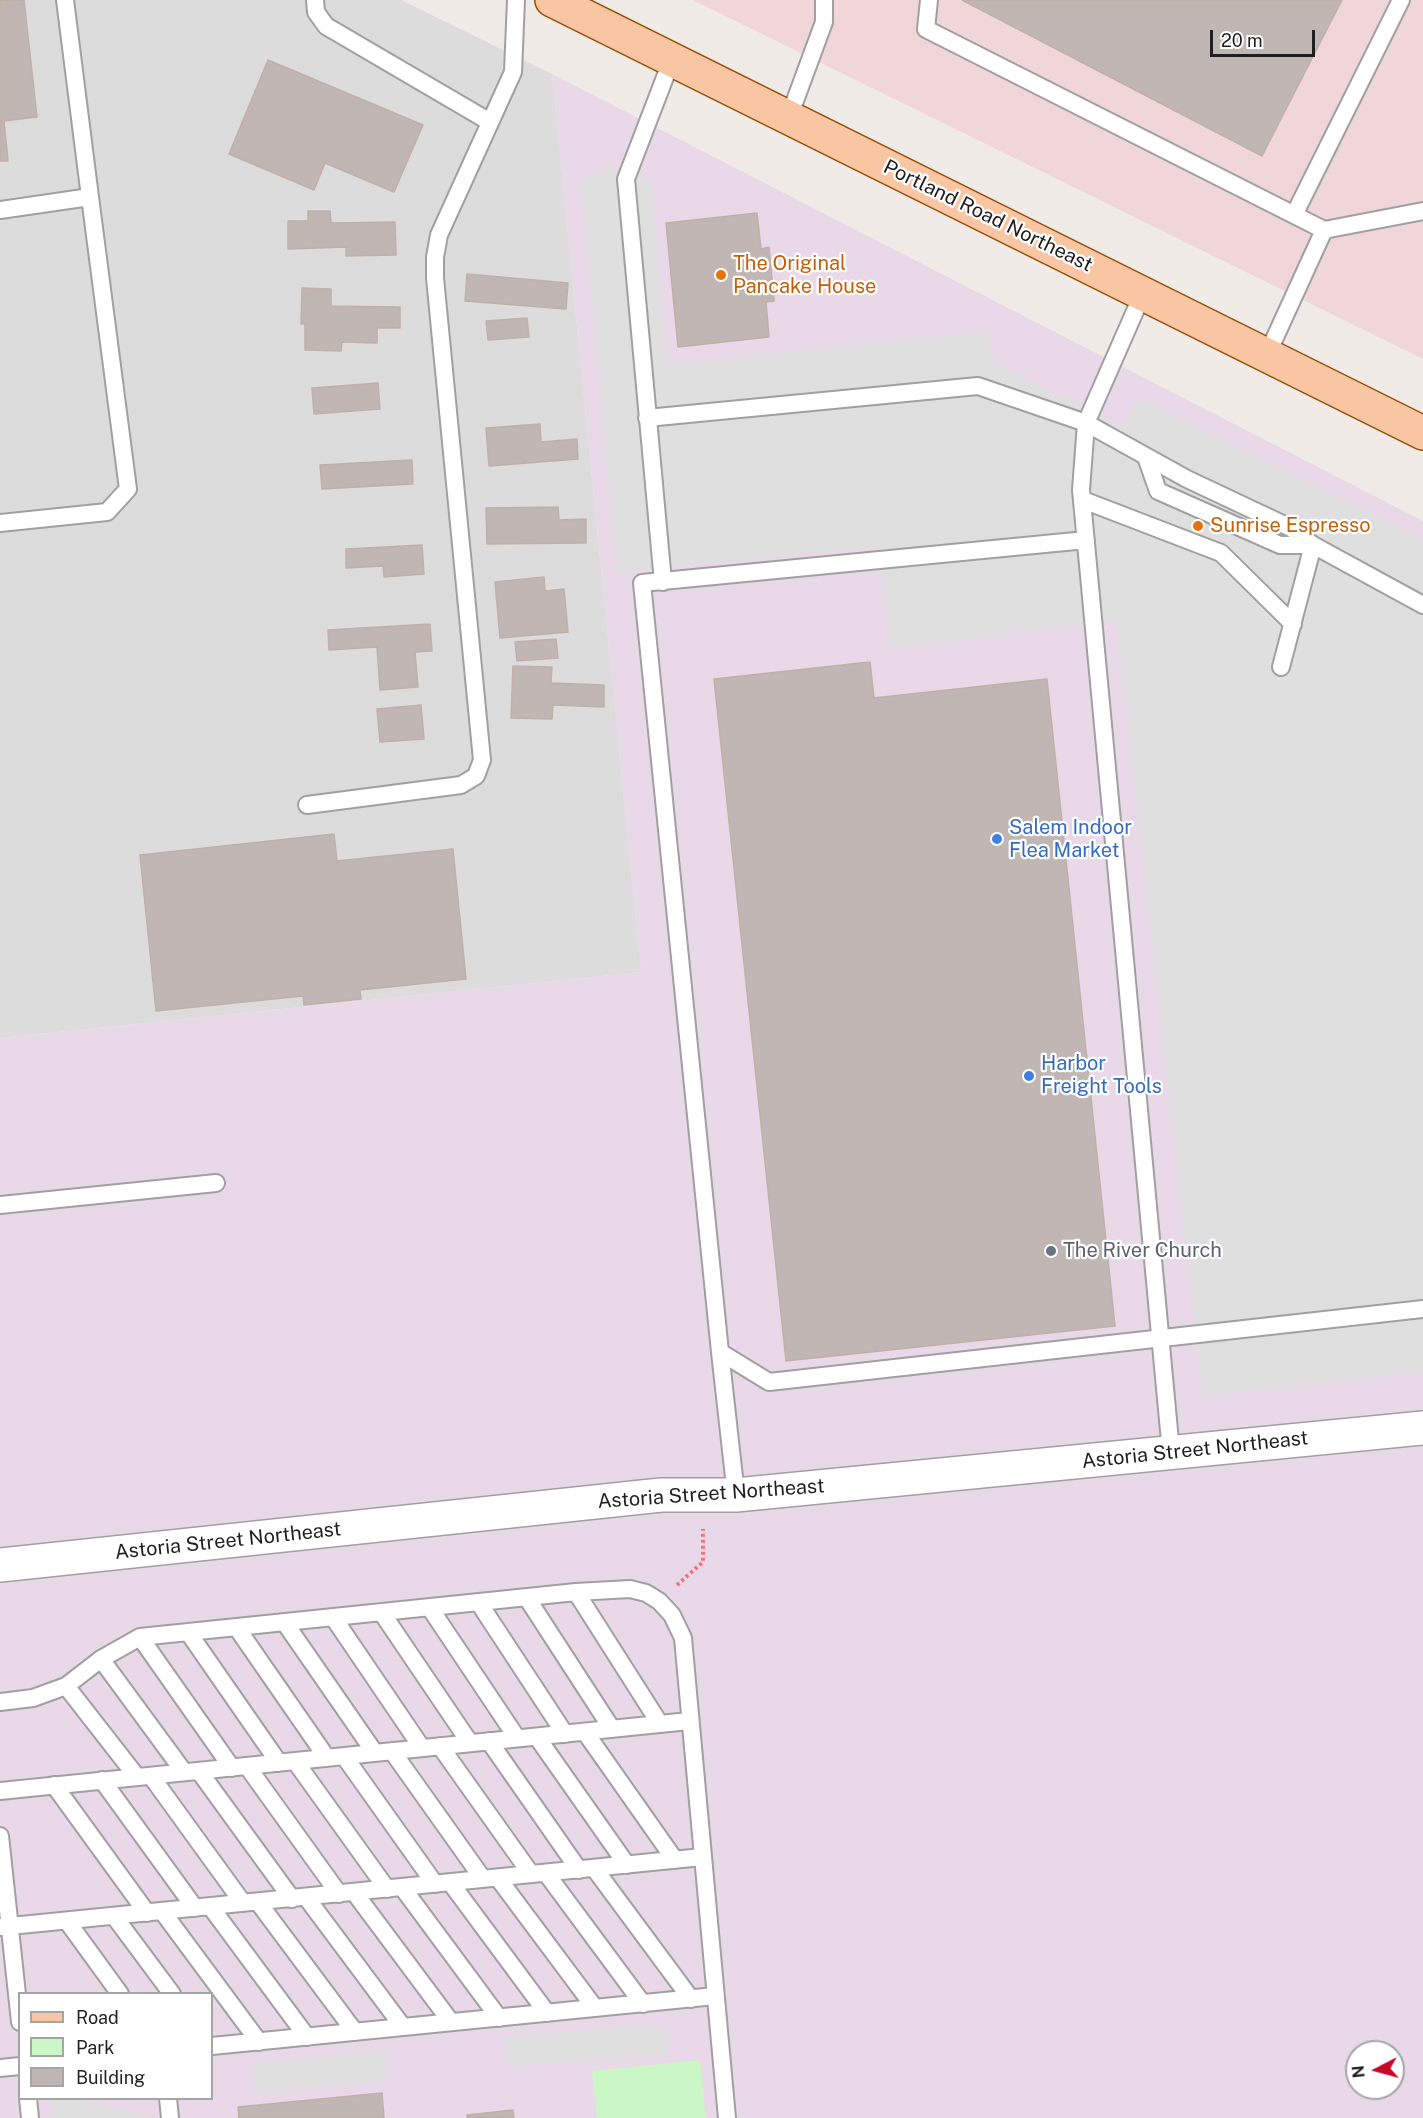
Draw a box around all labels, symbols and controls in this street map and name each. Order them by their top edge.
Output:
scale bar [1213,18,1318,56]
text: 20 m [1221,30,1263,51]
street label: Portland Road Northeast [880,155,1096,277]
place label: The Original Pancake House [733,252,876,299]
marker: The Original Pancake House [714,268,728,282]
place label: Sunrise Espresso [1210,514,1370,538]
marker: Sunrise Espresso [1191,519,1205,533]
place label: Salem Indoor Flea Market [1009,816,1132,863]
marker: Salem Indoor Flea Market [990,832,1004,846]
place label: Harbor Freight Tools [1041,1052,1162,1099]
marker: Harbor Freight Tools [1022,1069,1036,1083]
place label: The River Church [1063,1239,1222,1263]
marker: The River Church [1044,1244,1058,1258]
street label: Astoria Street Northeast [1081,1426,1309,1474]
street label: Astoria Street Northeast [597,1474,825,1514]
street label: Astoria Street Northeast [114,1517,342,1565]
legend [18,1992,213,2100]
text: Road [76,2007,119,2028]
text: Park [76,2037,114,2058]
north arrow [1345,2040,1405,2100]
text: N [1348,2065,1369,2079]
text: Building [76,2067,145,2088]

